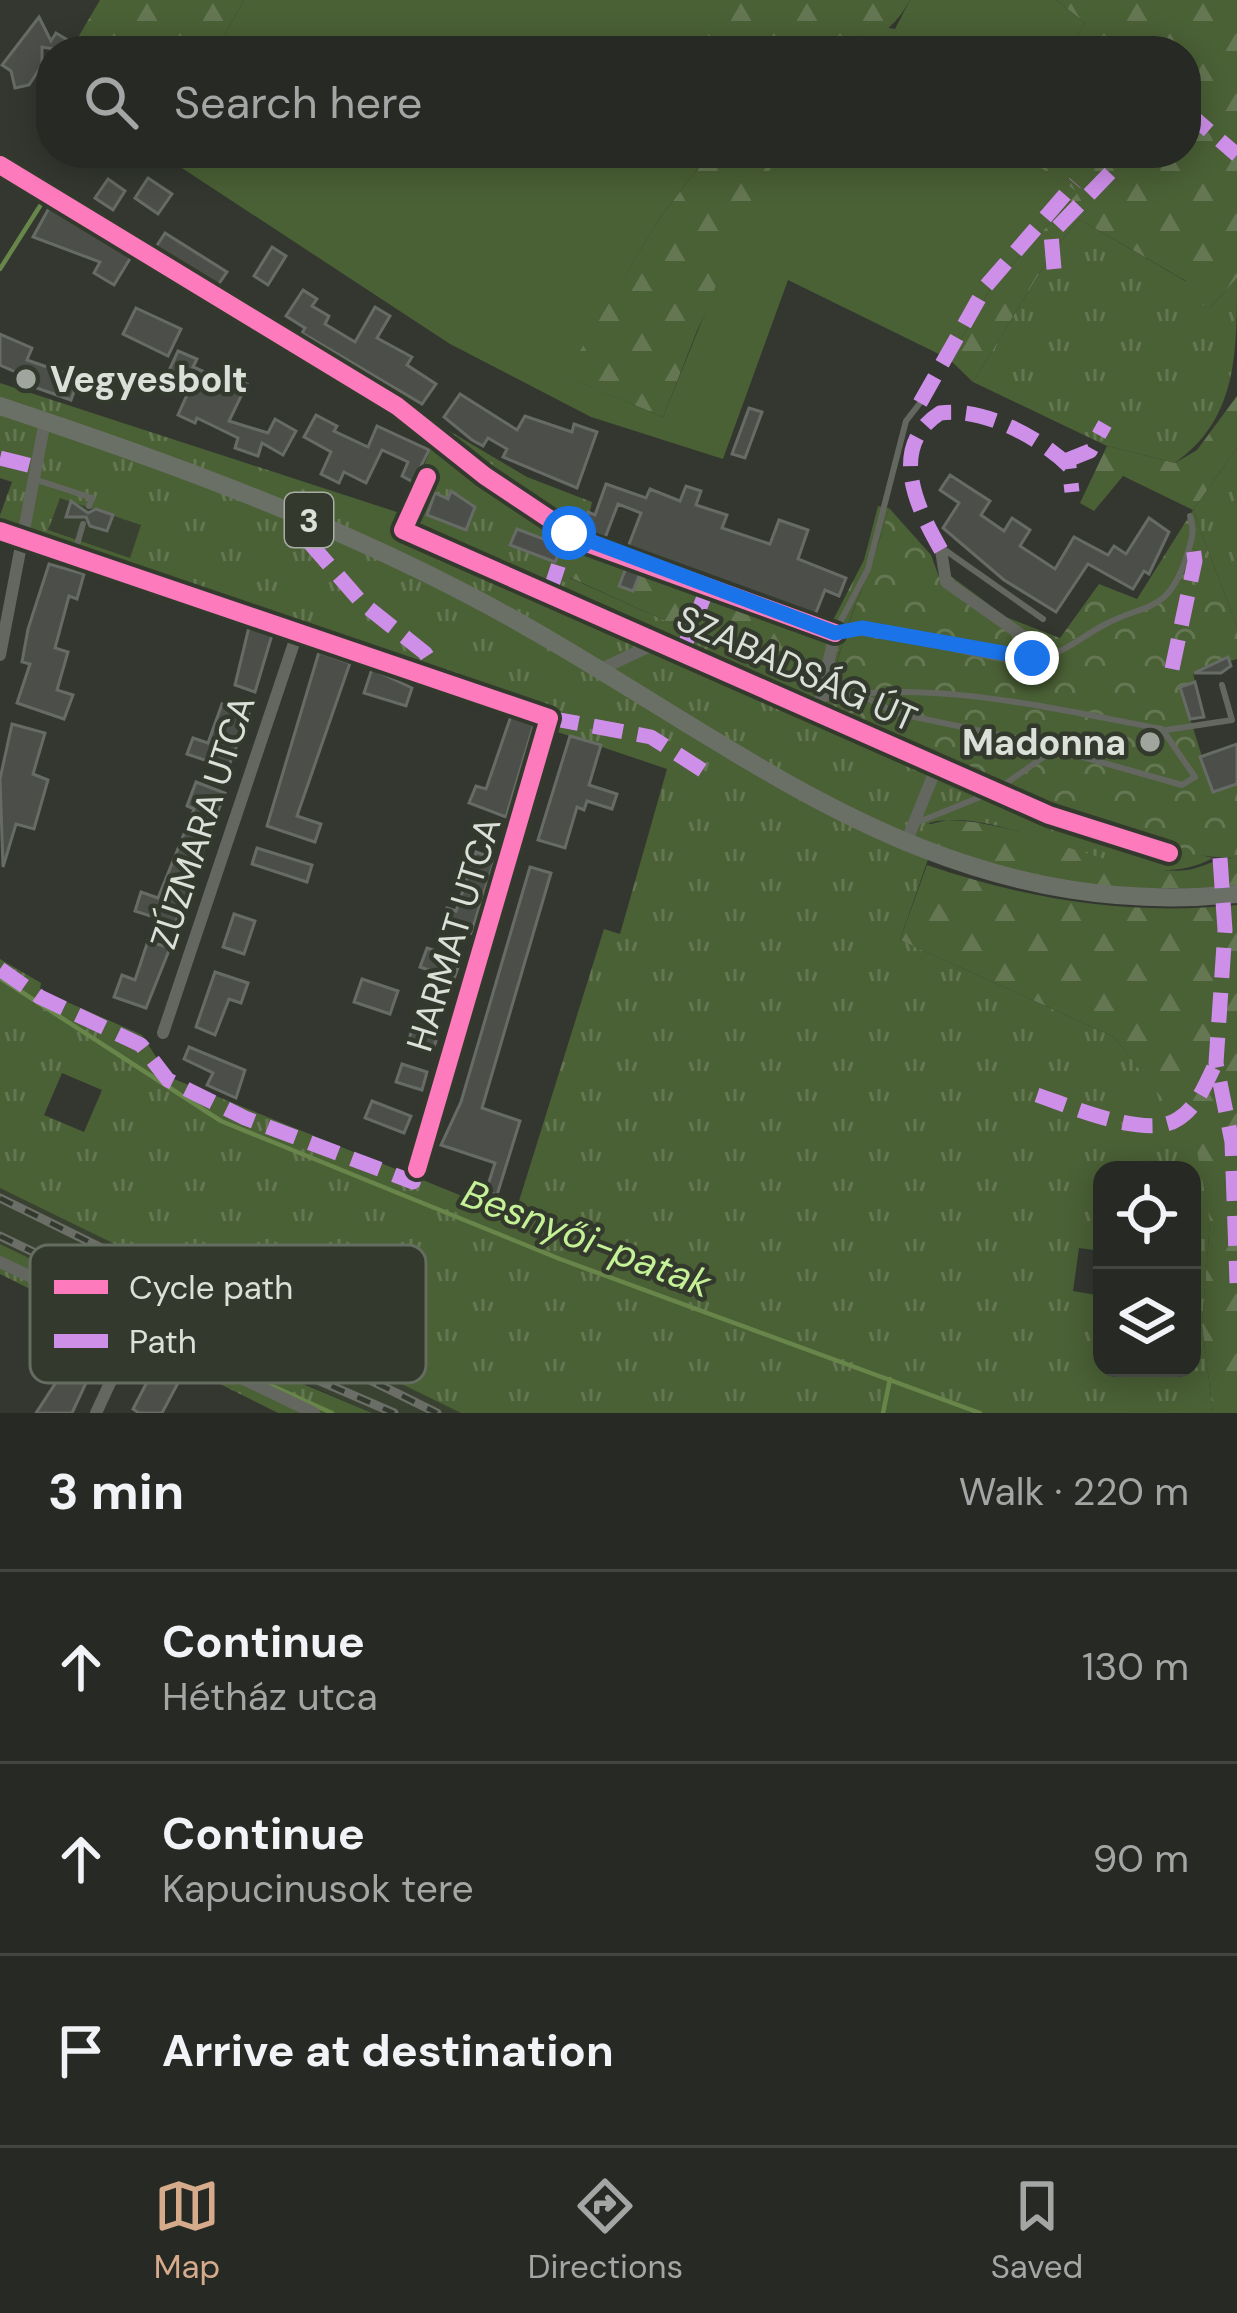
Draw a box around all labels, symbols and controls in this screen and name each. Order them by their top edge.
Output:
search box [36,36,1201,168]
icon: search [78,69,144,135]
text: Search here [174,73,422,132]
place label: Vegyesbolt [50,356,248,403]
marker: Vegyesbolt [13,366,39,392]
road number: 3 [285,493,333,547]
route start [542,506,596,560]
street label: SZABADSÁG ÚT [669,594,924,742]
route end [1005,631,1059,685]
street label: ZÚZMARA UTCA [139,690,265,955]
place label: Madonna [962,719,1126,766]
marker: Madonna [1137,729,1163,755]
street label: HARMAT UTCA [396,811,511,1057]
map controls [1093,1161,1201,1377]
button: locate [1093,1161,1201,1269]
water label: Besnyői-patak [455,1167,719,1309]
legend [30,1245,426,1383]
text: Cycle path [129,1266,293,1309]
button: layers [1093,1269,1201,1377]
text: Path [129,1320,197,1363]
text: 3 min [48,1458,184,1525]
text: Walk · 220 m [959,1466,1189,1517]
text: Continue [162,1612,365,1671]
icon: ahead [48,1634,114,1700]
text: 130 m [1082,1641,1189,1692]
text: Hétház utca [162,1671,378,1722]
text: Continue [162,1804,365,1863]
icon: ahead [48,1826,114,1892]
text: 90 m [1093,1833,1189,1884]
text: Kapucinusok tere [162,1863,474,1914]
icon: arrive [48,2018,114,2084]
text: Arrive at destination [162,2021,614,2080]
tab: Map [154,2173,220,2288]
tab: Directions [528,2173,683,2288]
tab: Saved [991,2173,1083,2288]

